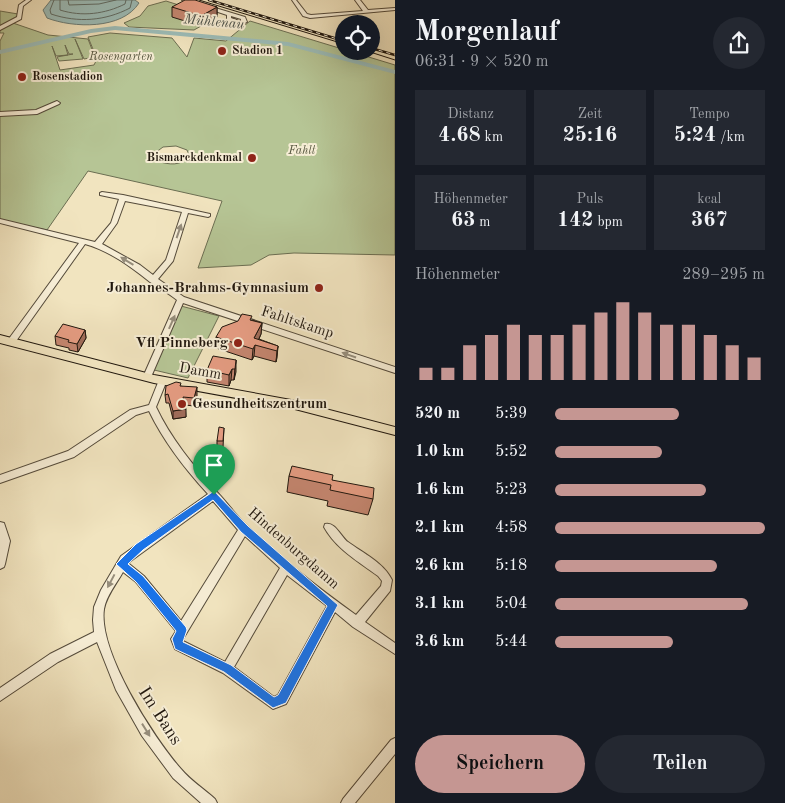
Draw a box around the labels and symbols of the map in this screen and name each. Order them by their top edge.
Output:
water label: Mühlenau [182,12,245,32]
marker: Stadion 1 [216,45,228,57]
place label: Stadion 1 [232,45,283,57]
park label: Rosengarten [88,51,153,63]
marker: Rosenstadion [16,71,28,83]
place label: Rosenstadion [32,71,103,83]
park label: Fahlt [287,145,316,157]
place label: Bismarckdenkmal [147,152,242,164]
marker: Bismarckdenkmal [246,152,258,164]
one-way arrow [175,223,183,238]
one-way arrow [121,257,134,266]
place label: Johannes-Brahms-Gymnasium [107,281,309,296]
marker: Johannes-Brahms-Gymnasium [313,282,325,294]
street label: Fahltskamp [259,304,335,342]
one-way arrow [168,315,176,329]
place label: Vfl Pinneberg [135,336,229,351]
marker: Vfl Pinneberg [232,337,244,349]
one-way arrow [341,351,356,359]
street label: Damm [178,361,223,383]
place label: Gesundheitszentrum [192,397,327,412]
marker: Gesundheitszentrum [176,398,188,410]
pin [193,444,235,495]
street label: Hindenburgdamm [244,505,342,593]
one-way arrow [107,574,115,588]
street label: Im Bans [135,684,185,748]
one-way arrow [141,723,150,737]

